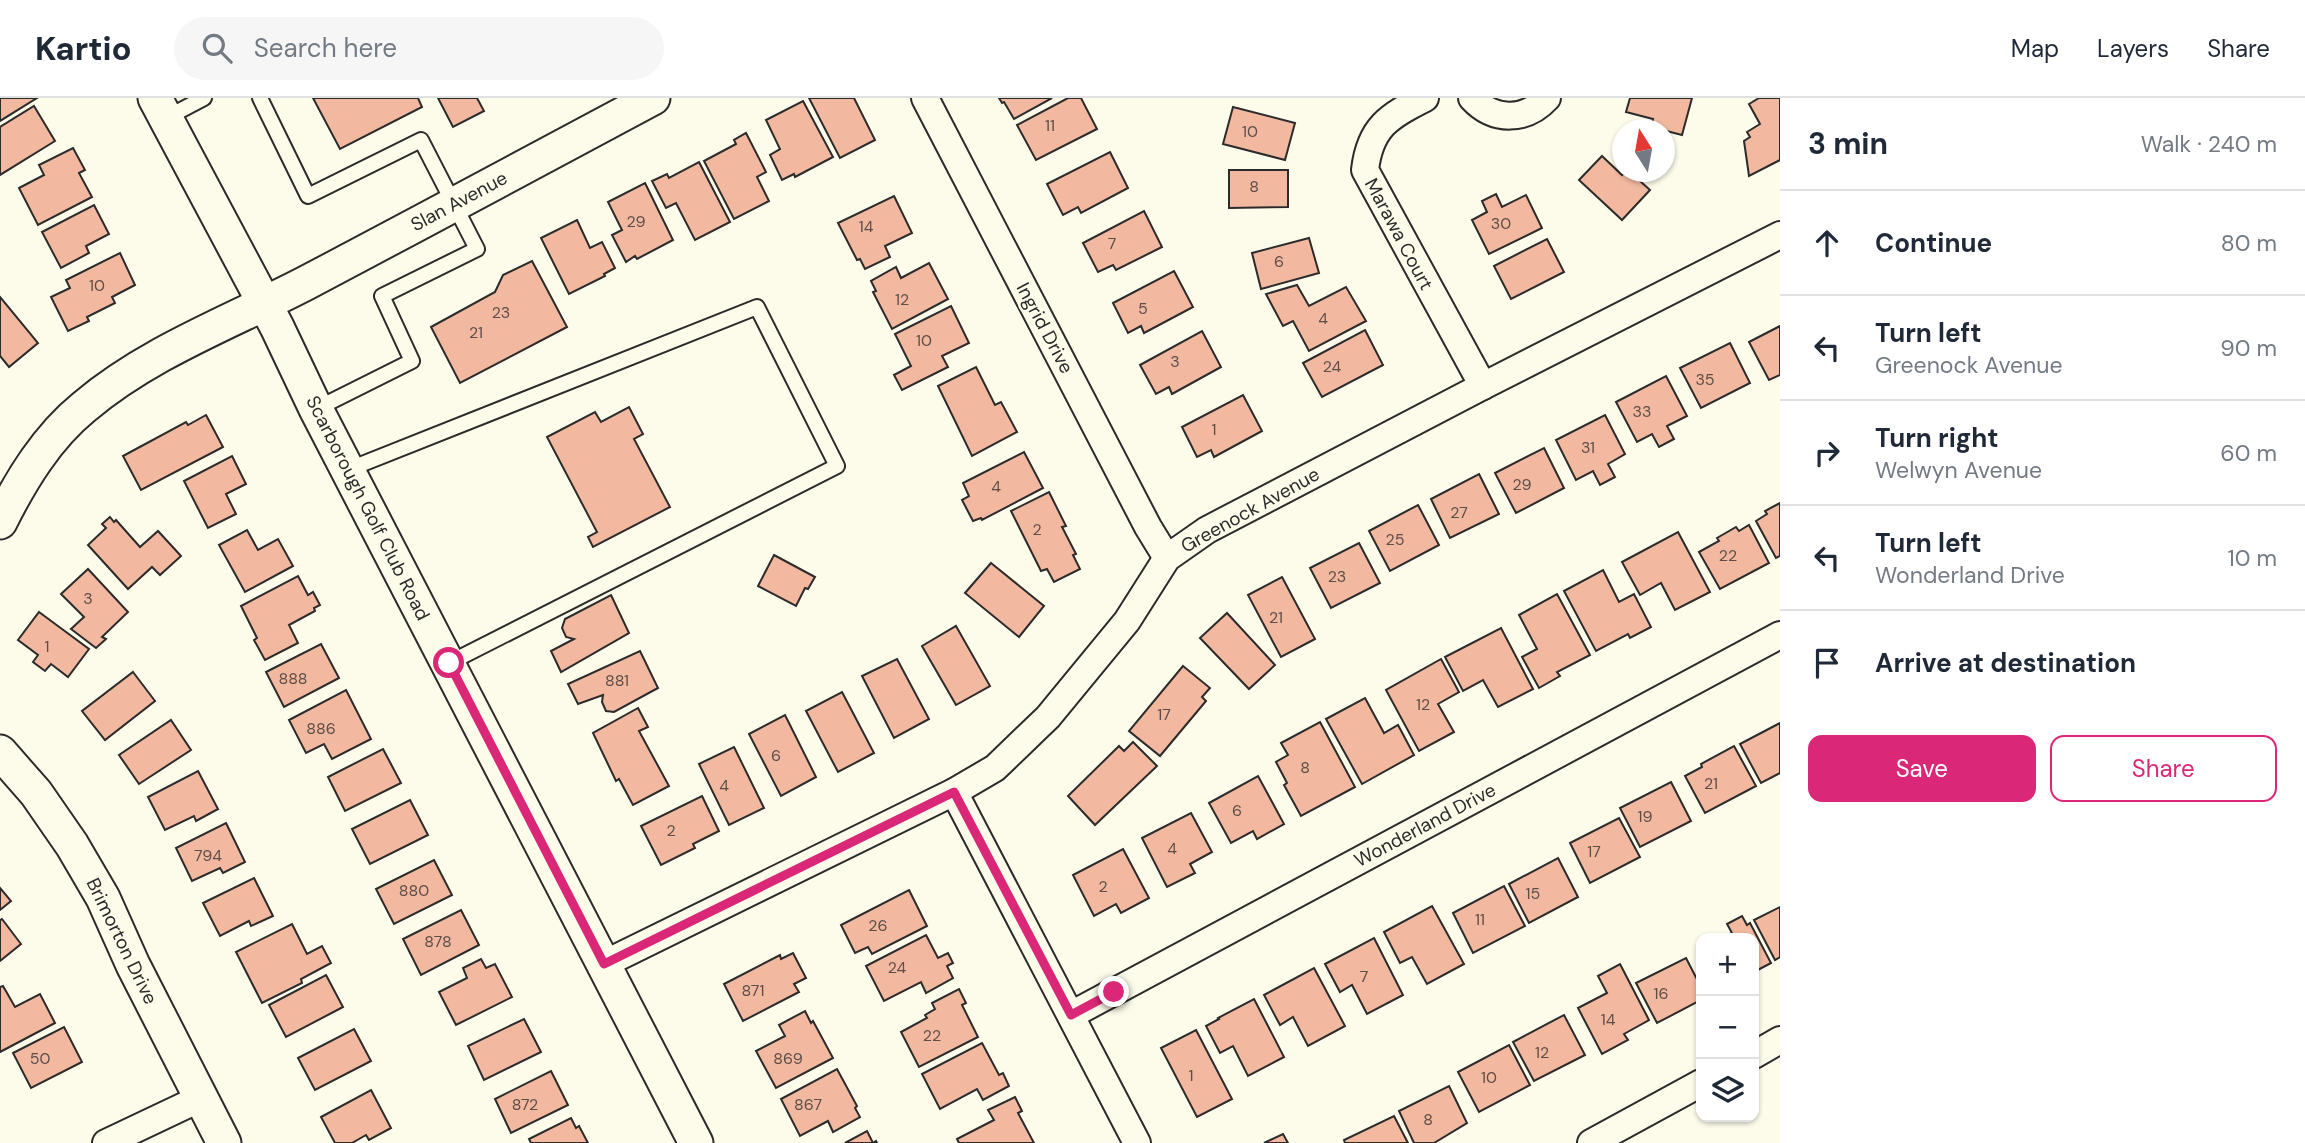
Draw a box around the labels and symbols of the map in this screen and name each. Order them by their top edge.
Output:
house number: 11 [1045,115,1055,136]
north arrow [1612,119,1675,182]
house number: 10 [1242,121,1258,142]
street label: Slan Avenue [406,165,512,237]
street label: Marawa Court [1359,174,1439,294]
house number: 8 [1249,176,1259,197]
house number: 29 [626,211,646,232]
house number: 30 [1491,213,1511,234]
house number: 14 [859,216,874,237]
house number: 7 [1108,233,1116,254]
house number: 6 [1274,251,1284,272]
house number: 10 [89,275,105,296]
street label: Ingrid Drive [1011,278,1079,378]
house number: 12 [895,289,909,310]
house number: 5 [1138,298,1148,319]
house number: 23 [492,302,510,323]
house number: 4 [1318,308,1328,329]
house number: 21 [469,322,483,343]
house number: 10 [916,330,932,351]
house number: 3 [1170,351,1180,372]
house number: 24 [1323,356,1342,377]
house number: 35 [1695,369,1715,390]
street label: Scarborough Golf Club Road [300,391,436,625]
house number: 33 [1633,401,1651,422]
house number: 1 [1212,419,1217,440]
house number: 31 [1581,437,1595,458]
street label: Greenock Avenue [1176,462,1324,558]
house number: 29 [1512,474,1532,495]
house number: 4 [991,476,1001,497]
house number: 27 [1450,502,1468,523]
house number: 2 [1032,519,1042,540]
house number: 25 [1386,529,1404,550]
house number: 22 [1719,545,1737,566]
house number: 23 [1328,566,1346,587]
house number: 3 [83,588,93,609]
house number: 21 [1269,607,1283,628]
house number: 1 [45,636,50,657]
route start [433,647,464,678]
house number: 888 [278,668,308,689]
house number: 881 [605,670,629,691]
house number: 12 [1416,694,1430,715]
house number: 17 [1157,704,1171,725]
house number: 886 [306,718,336,739]
house number: 6 [771,745,781,766]
house number: 8 [1300,757,1310,778]
house number: 21 [1704,773,1718,794]
house number: 4 [719,775,729,796]
street label: Wonderland Drive [1350,777,1500,873]
house number: 6 [1232,800,1242,821]
house number: 19 [1637,806,1653,827]
house number: 2 [666,820,676,841]
house number: 4 [1167,838,1177,859]
house number: 17 [1587,841,1601,862]
house number: 794 [194,845,222,866]
street label: Brimorton Drive [81,874,163,1008]
house number: 2 [1098,876,1108,897]
house number: 880 [399,880,429,901]
house number: 15 [1526,883,1540,904]
house number: 11 [1475,909,1485,930]
house number: 26 [868,915,888,936]
house number: 878 [424,931,452,952]
house number: 24 [888,957,907,978]
house number: 7 [1360,966,1368,987]
route end [1098,976,1129,1007]
house number: 871 [742,980,764,1001]
house number: 16 [1653,983,1669,1004]
house number: 14 [1601,1009,1616,1030]
house number: 22 [923,1025,941,1046]
house number: 12 [1535,1042,1549,1063]
house number: 50 [30,1048,50,1069]
house number: 869 [773,1048,803,1069]
house number: 1 [1189,1065,1194,1086]
house number: 10 [1481,1067,1497,1088]
house number: 872 [512,1094,538,1115]
house number: 867 [794,1094,822,1115]
house number: 8 [1423,1109,1433,1130]

